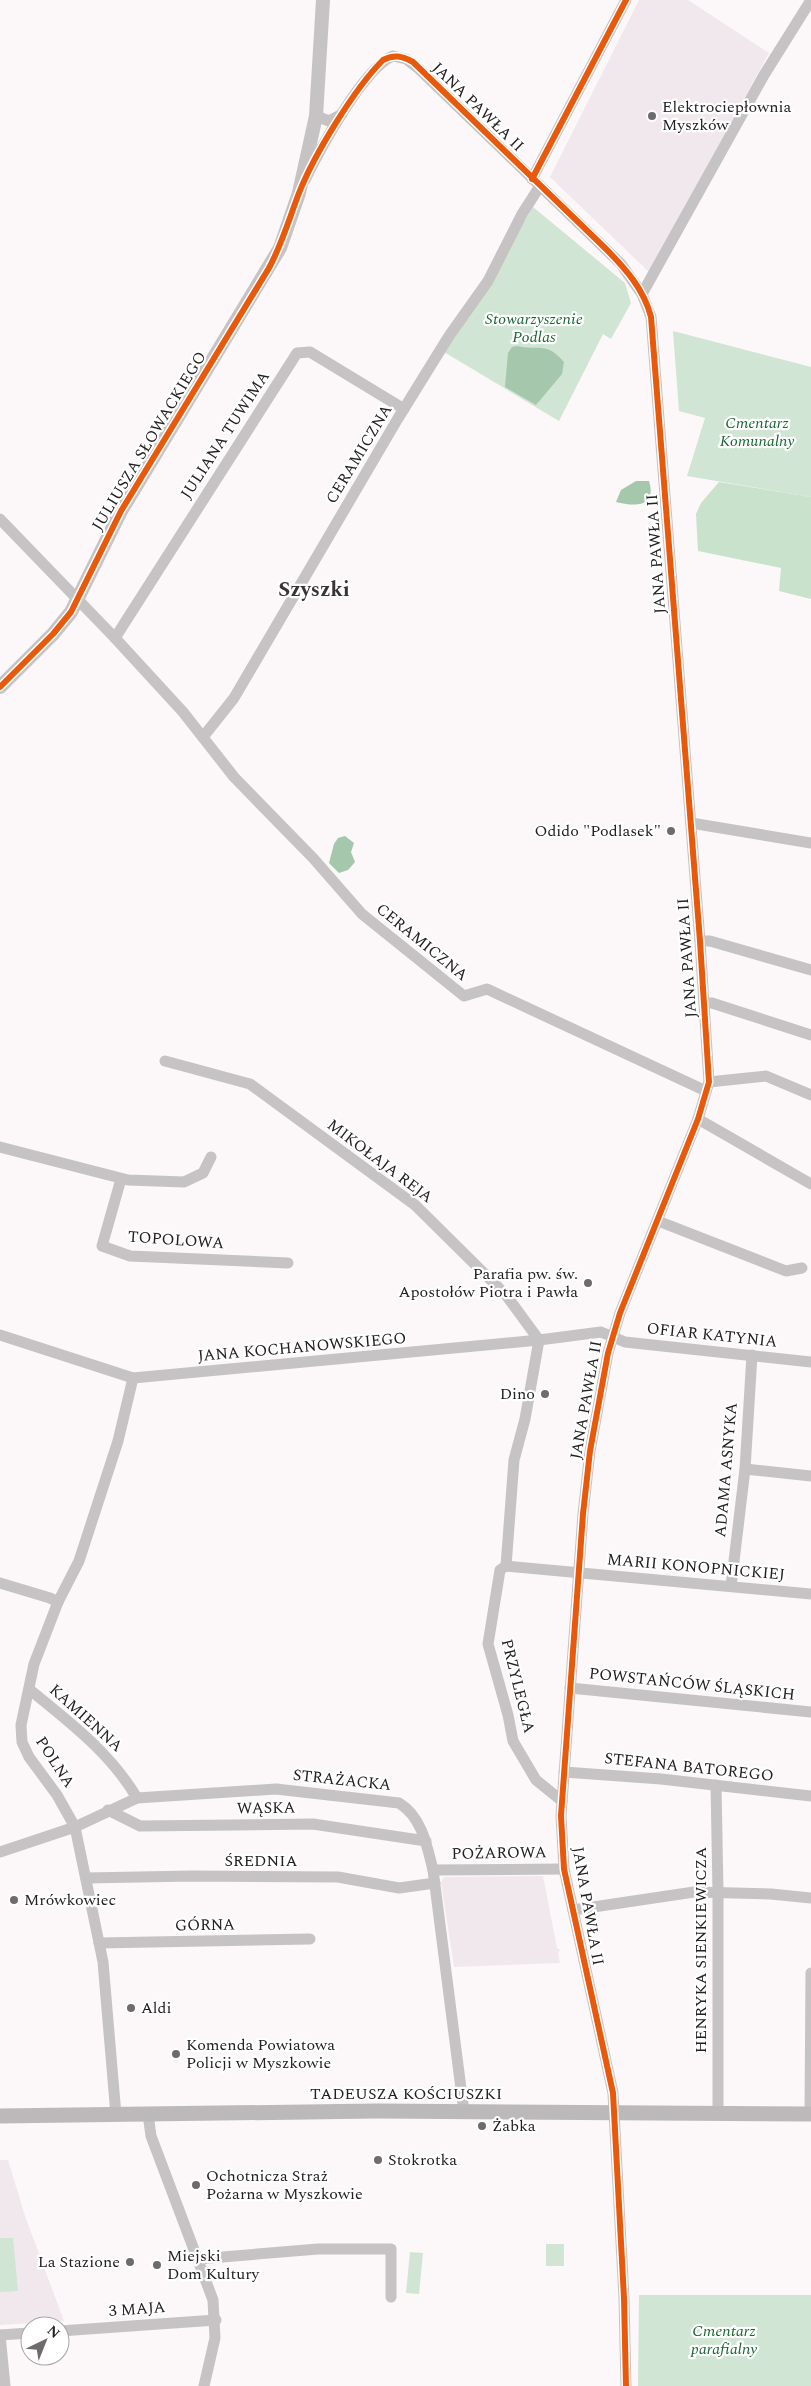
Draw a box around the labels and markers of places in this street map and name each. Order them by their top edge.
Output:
place label: Elektrociepłownia Myszków [662,95,792,137]
marker: Elektrociepłownia Myszków [646,110,658,122]
place label: Odido "Podlasek" [534,819,661,843]
marker: Odido "Podlasek" [665,825,677,837]
place label: Parafia pw. św. Apostołów Piotra i Pawła [398,1262,578,1304]
marker: Parafia pw. św. Apostołów Piotra i Pawła [582,1277,594,1289]
place label: Dino [500,1382,535,1406]
marker: Dino [539,1388,551,1400]
place label: Mrówkowiec [24,1888,116,1912]
marker: Mrówkowiec [8,1894,20,1906]
place label: Aldi [141,1996,172,2020]
marker: Aldi [125,2002,137,2014]
place label: Komenda Powiatowa Policji w Myszkowie [186,2033,335,2075]
marker: Komenda Powiatowa Policji w Myszkowie [170,2048,182,2060]
place label: Żabka [492,2114,536,2138]
marker: Żabka [476,2120,488,2132]
place label: Stokrotka [388,2148,457,2172]
marker: Stokrotka [372,2154,384,2166]
place label: Ochotnicza Straż Pożarna w Myszkowie [206,2164,363,2206]
marker: Ochotnicza Straż Pożarna w Myszkowie [190,2179,202,2191]
place label: Miejski Dom Kultury [167,2244,260,2286]
place label: La Stazione [38,2250,120,2274]
marker: La Stazione [124,2256,136,2268]
marker: Miejski Dom Kultury [151,2259,163,2271]

